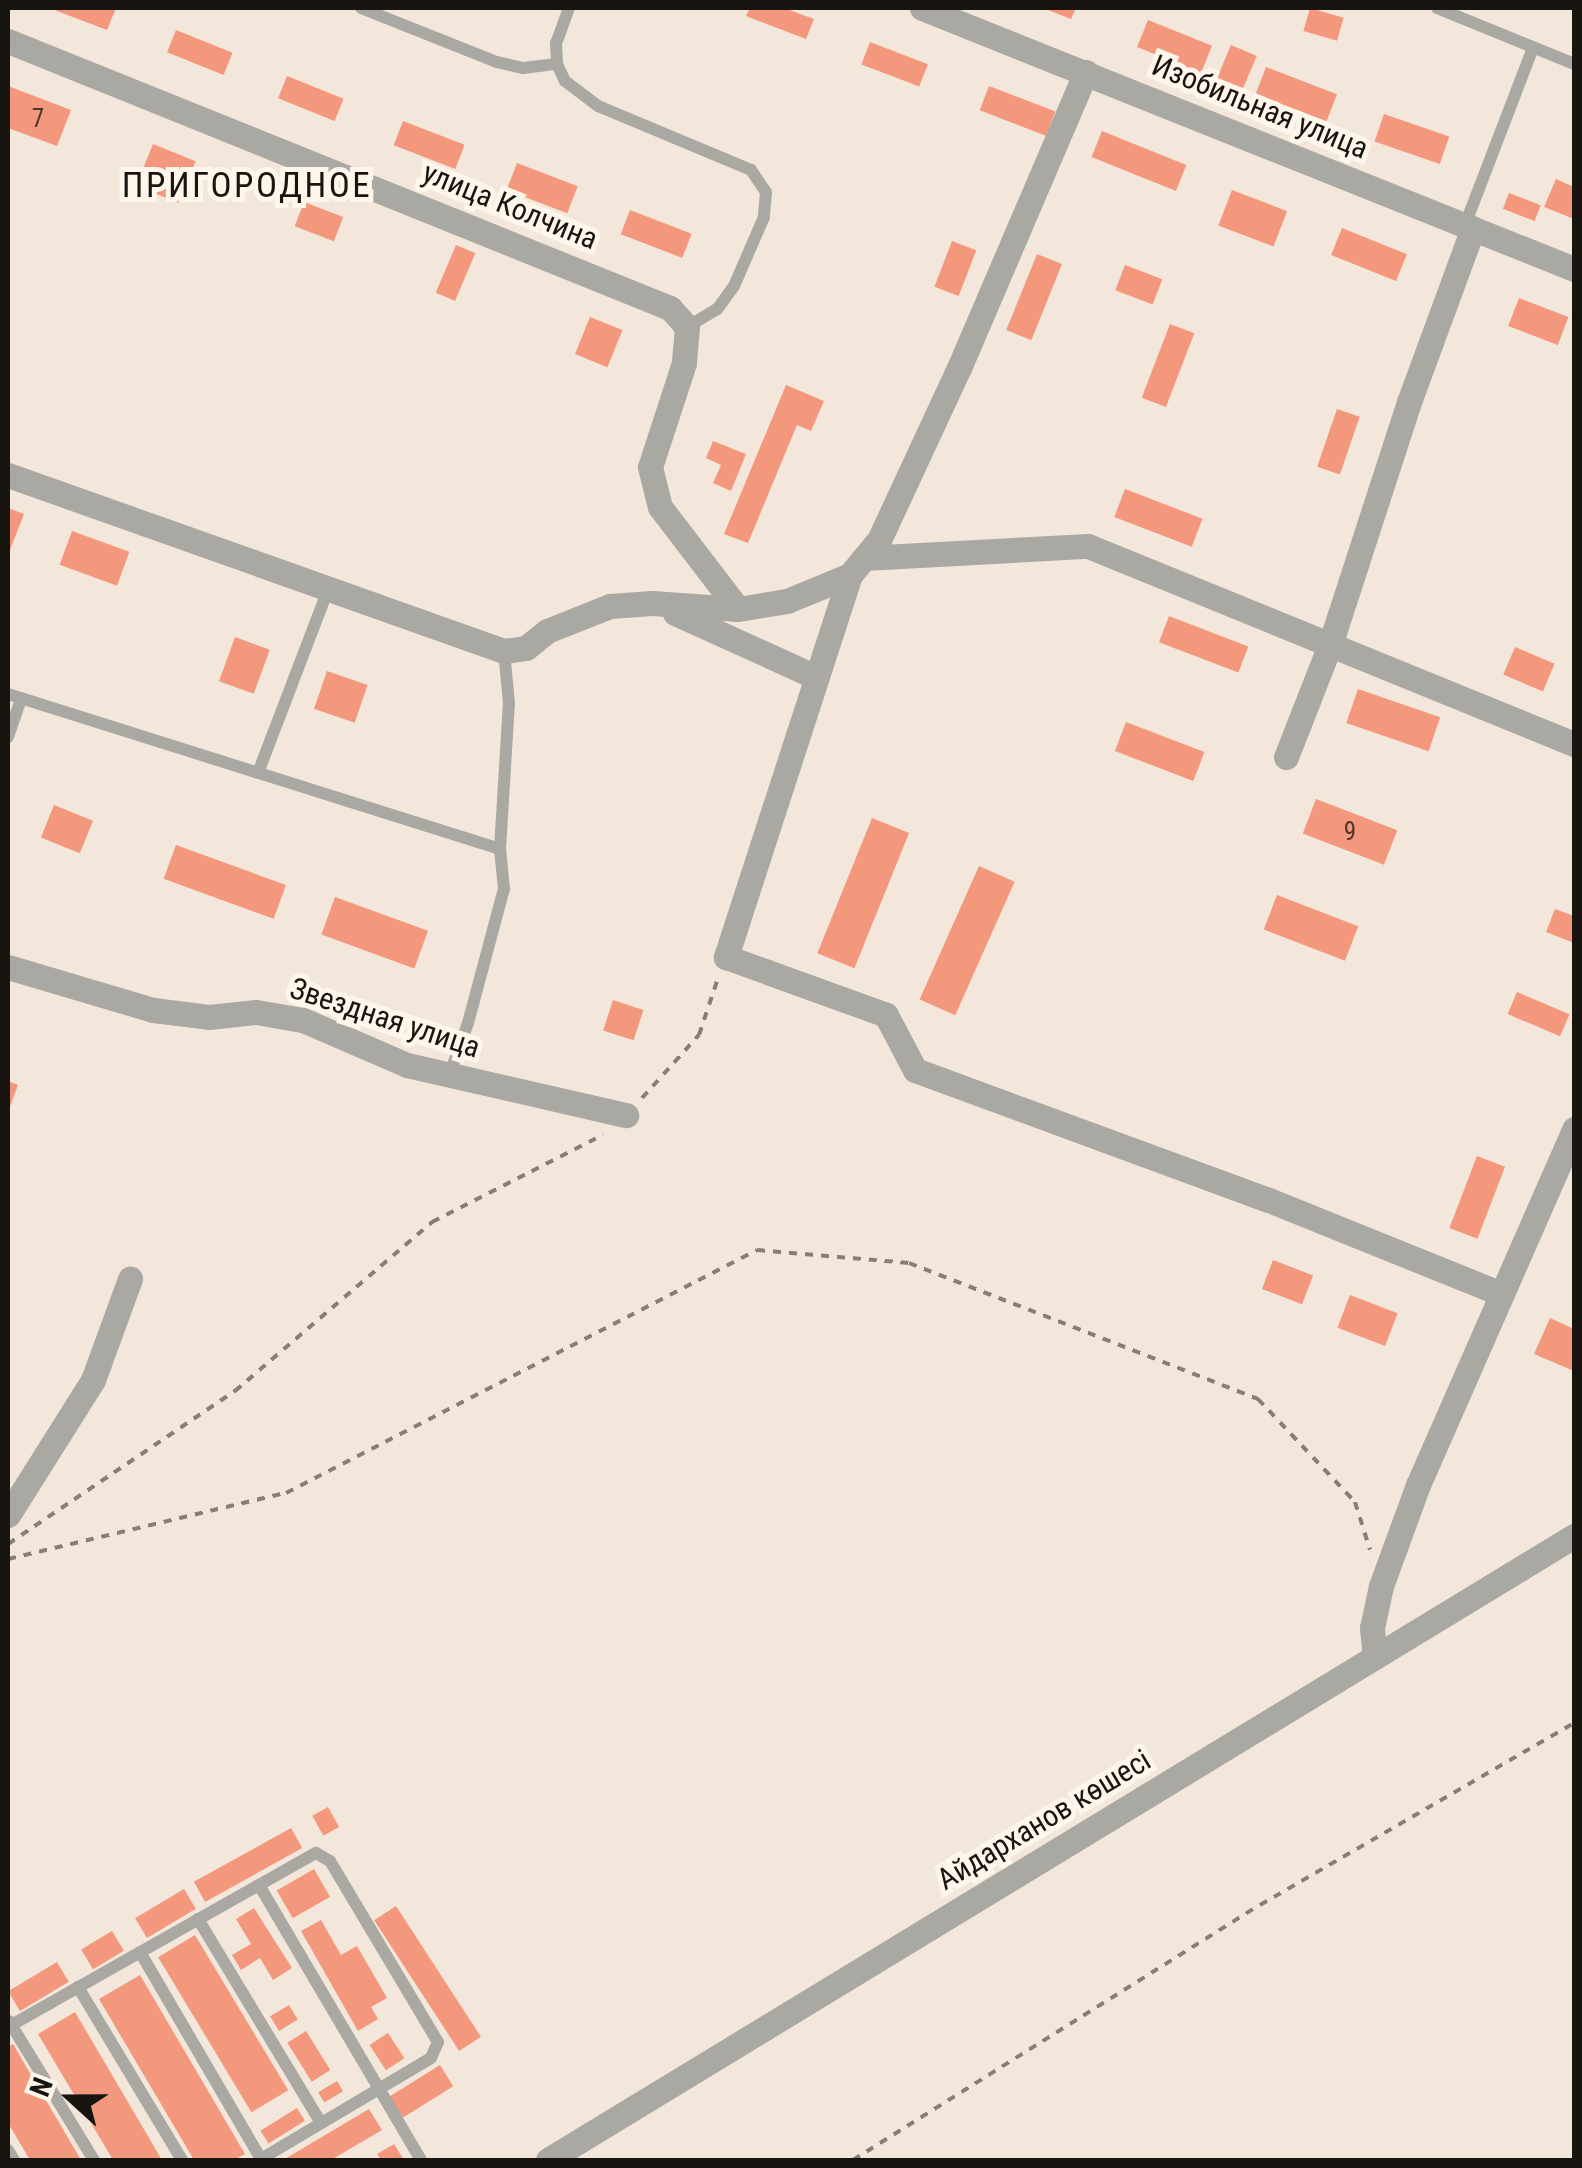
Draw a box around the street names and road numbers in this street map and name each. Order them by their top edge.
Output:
street label: Изобильная улица [1147,47,1373,167]
street label: улица Колчина [417,155,603,257]
street label: Звездная улица [285,970,485,1066]
street label: Айдарханов көшесі [931,1742,1157,1898]

